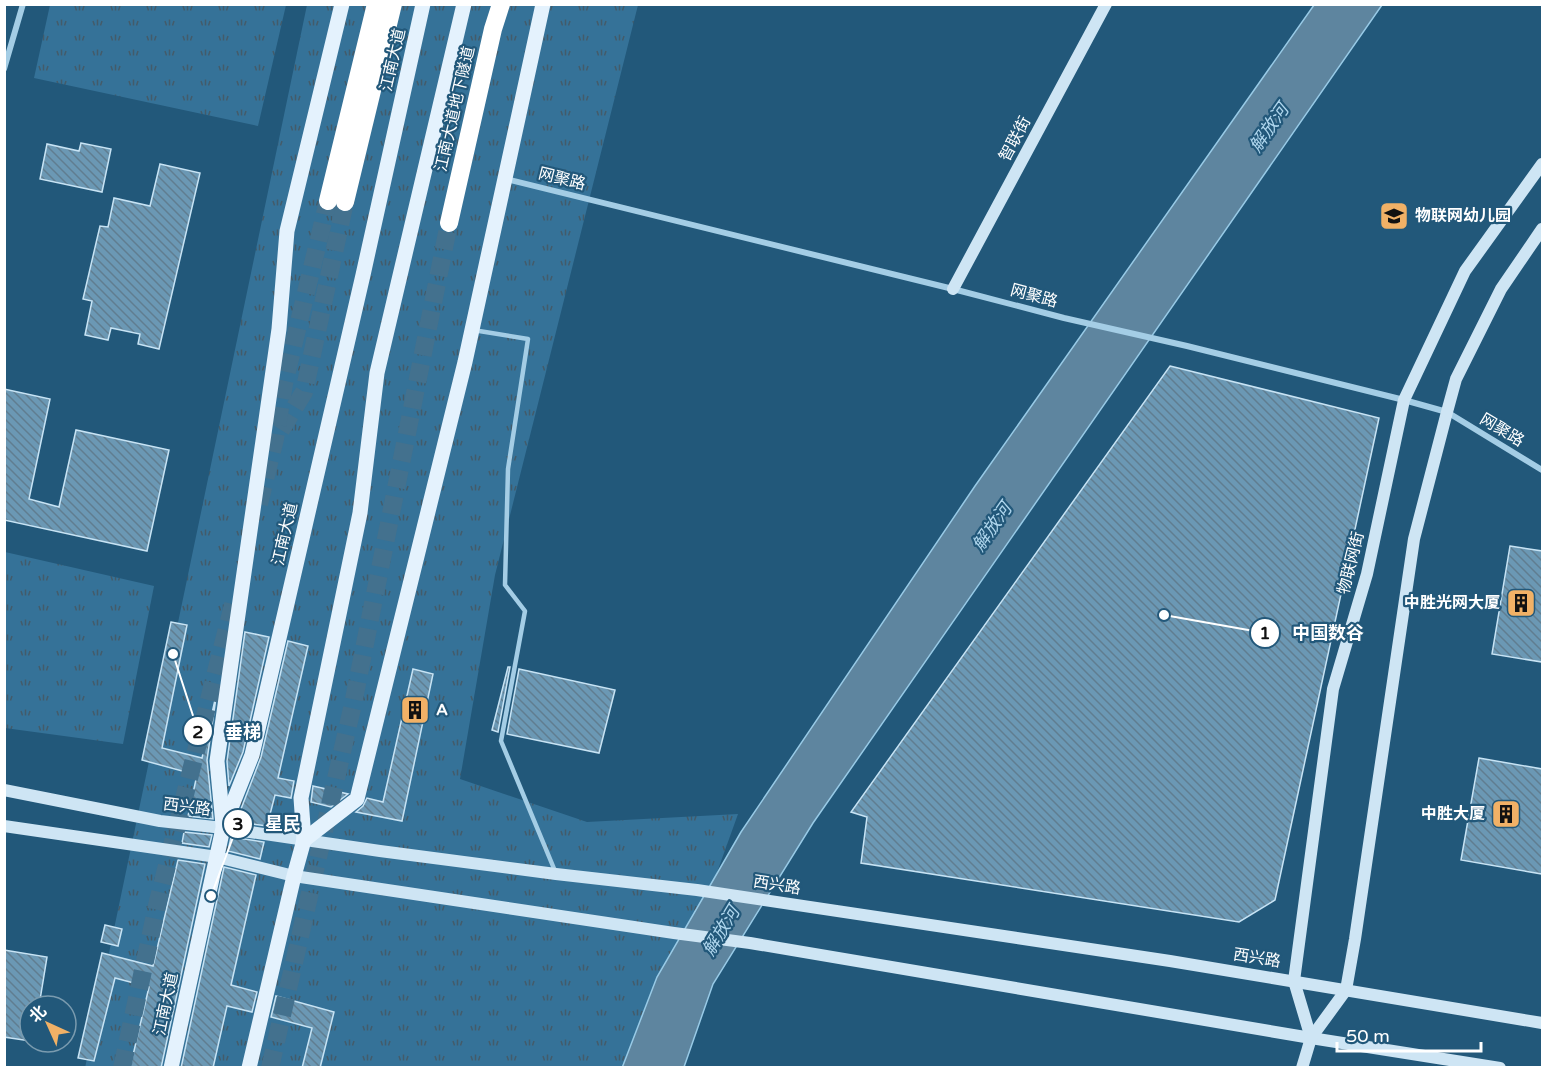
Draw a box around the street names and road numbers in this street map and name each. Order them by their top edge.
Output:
street label: 江南大道 [376,27,410,93]
street label: 江南大道地下隧道 [431,44,479,174]
street label: 智联街 [995,113,1035,165]
street label: 网聚路 [536,163,588,195]
street label: 网聚路 [1008,280,1060,312]
street label: 网聚路 [1476,409,1528,451]
street label: 江南大道 [268,501,302,567]
street label: 物联网街 [1334,530,1368,596]
street label: 西兴路 [162,794,212,820]
street label: 西兴路 [752,871,802,899]
street label: 西兴路 [1232,944,1282,972]
street label: 江南大道 [150,971,182,1037]

